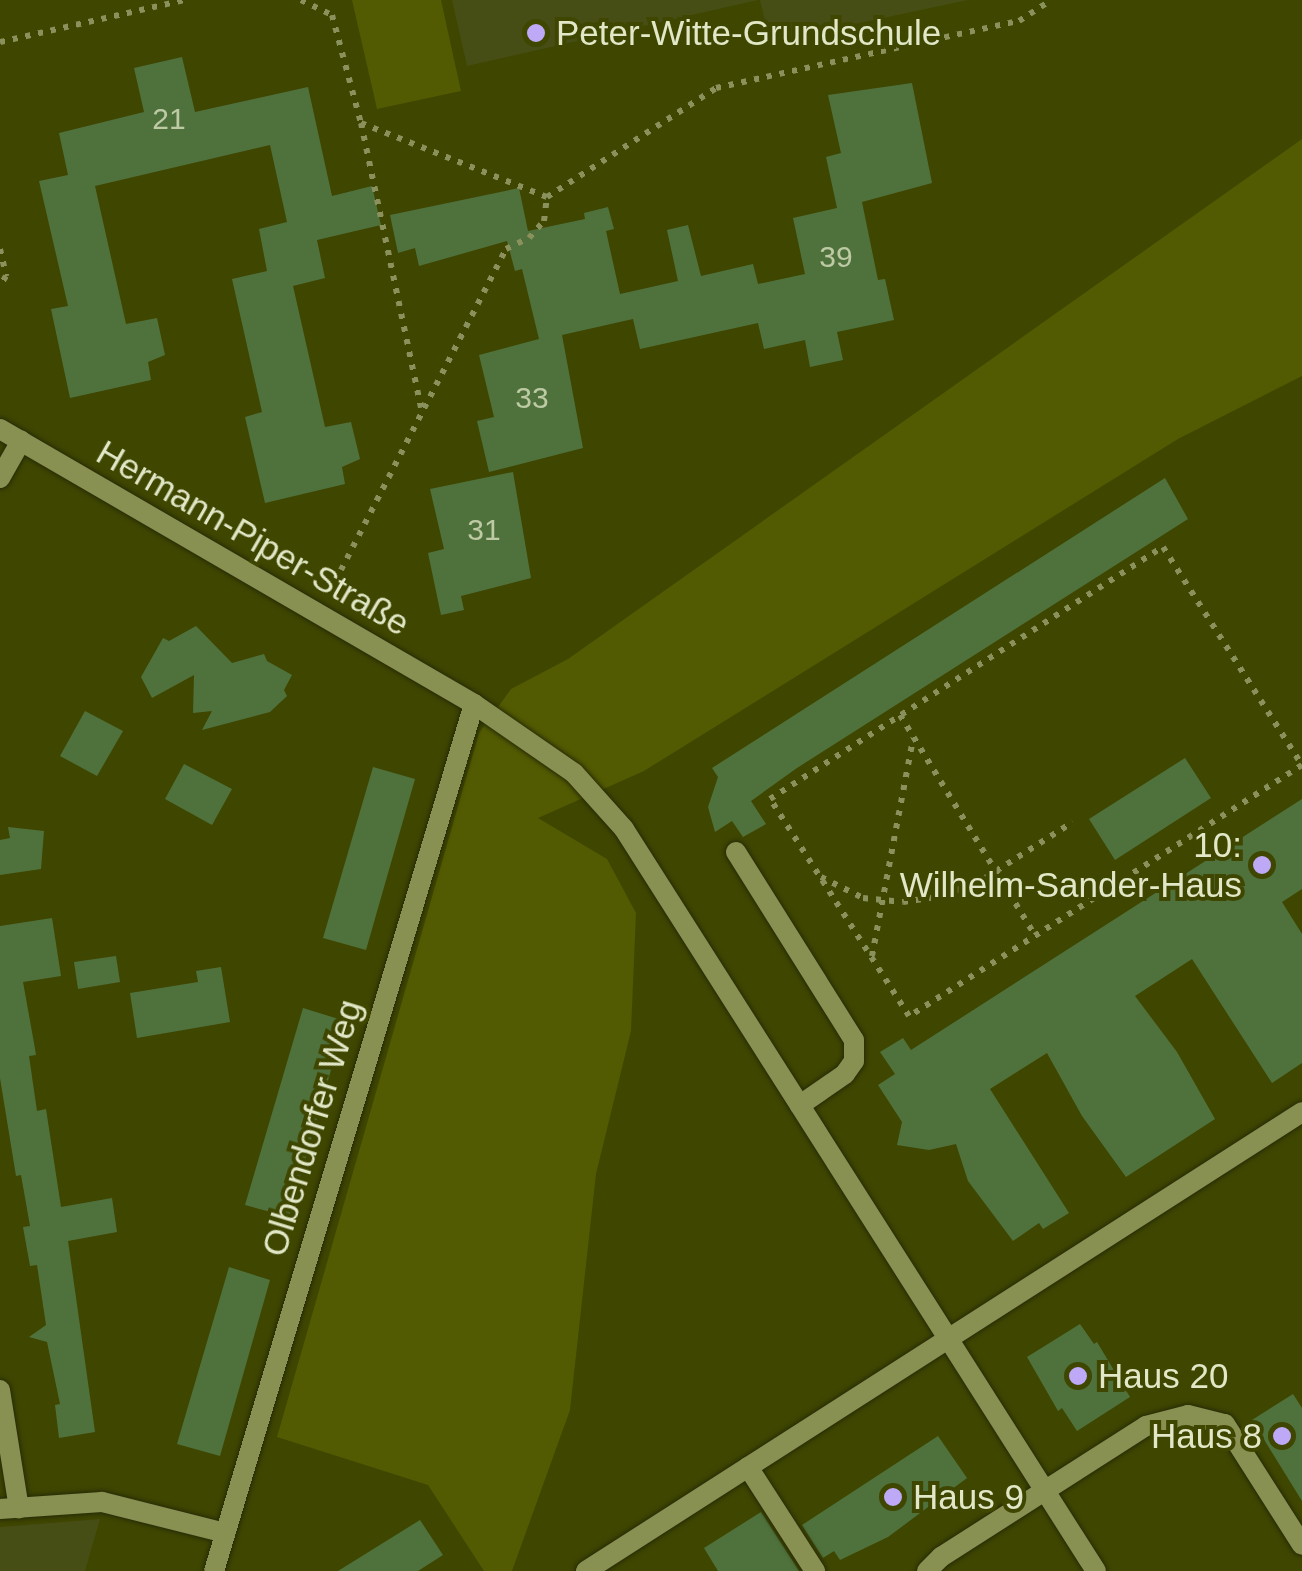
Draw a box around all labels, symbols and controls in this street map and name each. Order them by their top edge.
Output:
place label: Peter-Witte-Grundschule [556,12,941,54]
marker: Peter-Witte-Grundschule [525,22,547,44]
house number: 21 [152,101,186,137]
house number: 39 [819,239,853,275]
house number: 33 [515,380,549,416]
street label: Hermann-Piper-Straße [89,431,417,645]
house number: 31 [467,512,501,548]
place label: 10: Wilhelm-Sander-Haus [900,824,1242,906]
marker: 10: Wilhelm-Sander-Haus [1251,854,1273,876]
street label: Olbendorfer Weg [253,995,371,1261]
place label: Haus 20 [1098,1355,1228,1397]
marker: Haus 20 [1067,1365,1089,1387]
place label: Haus 8 [1151,1415,1262,1457]
marker: Haus 8 [1271,1425,1293,1447]
place label: Haus 9 [913,1476,1024,1518]
marker: Haus 9 [882,1486,904,1508]

